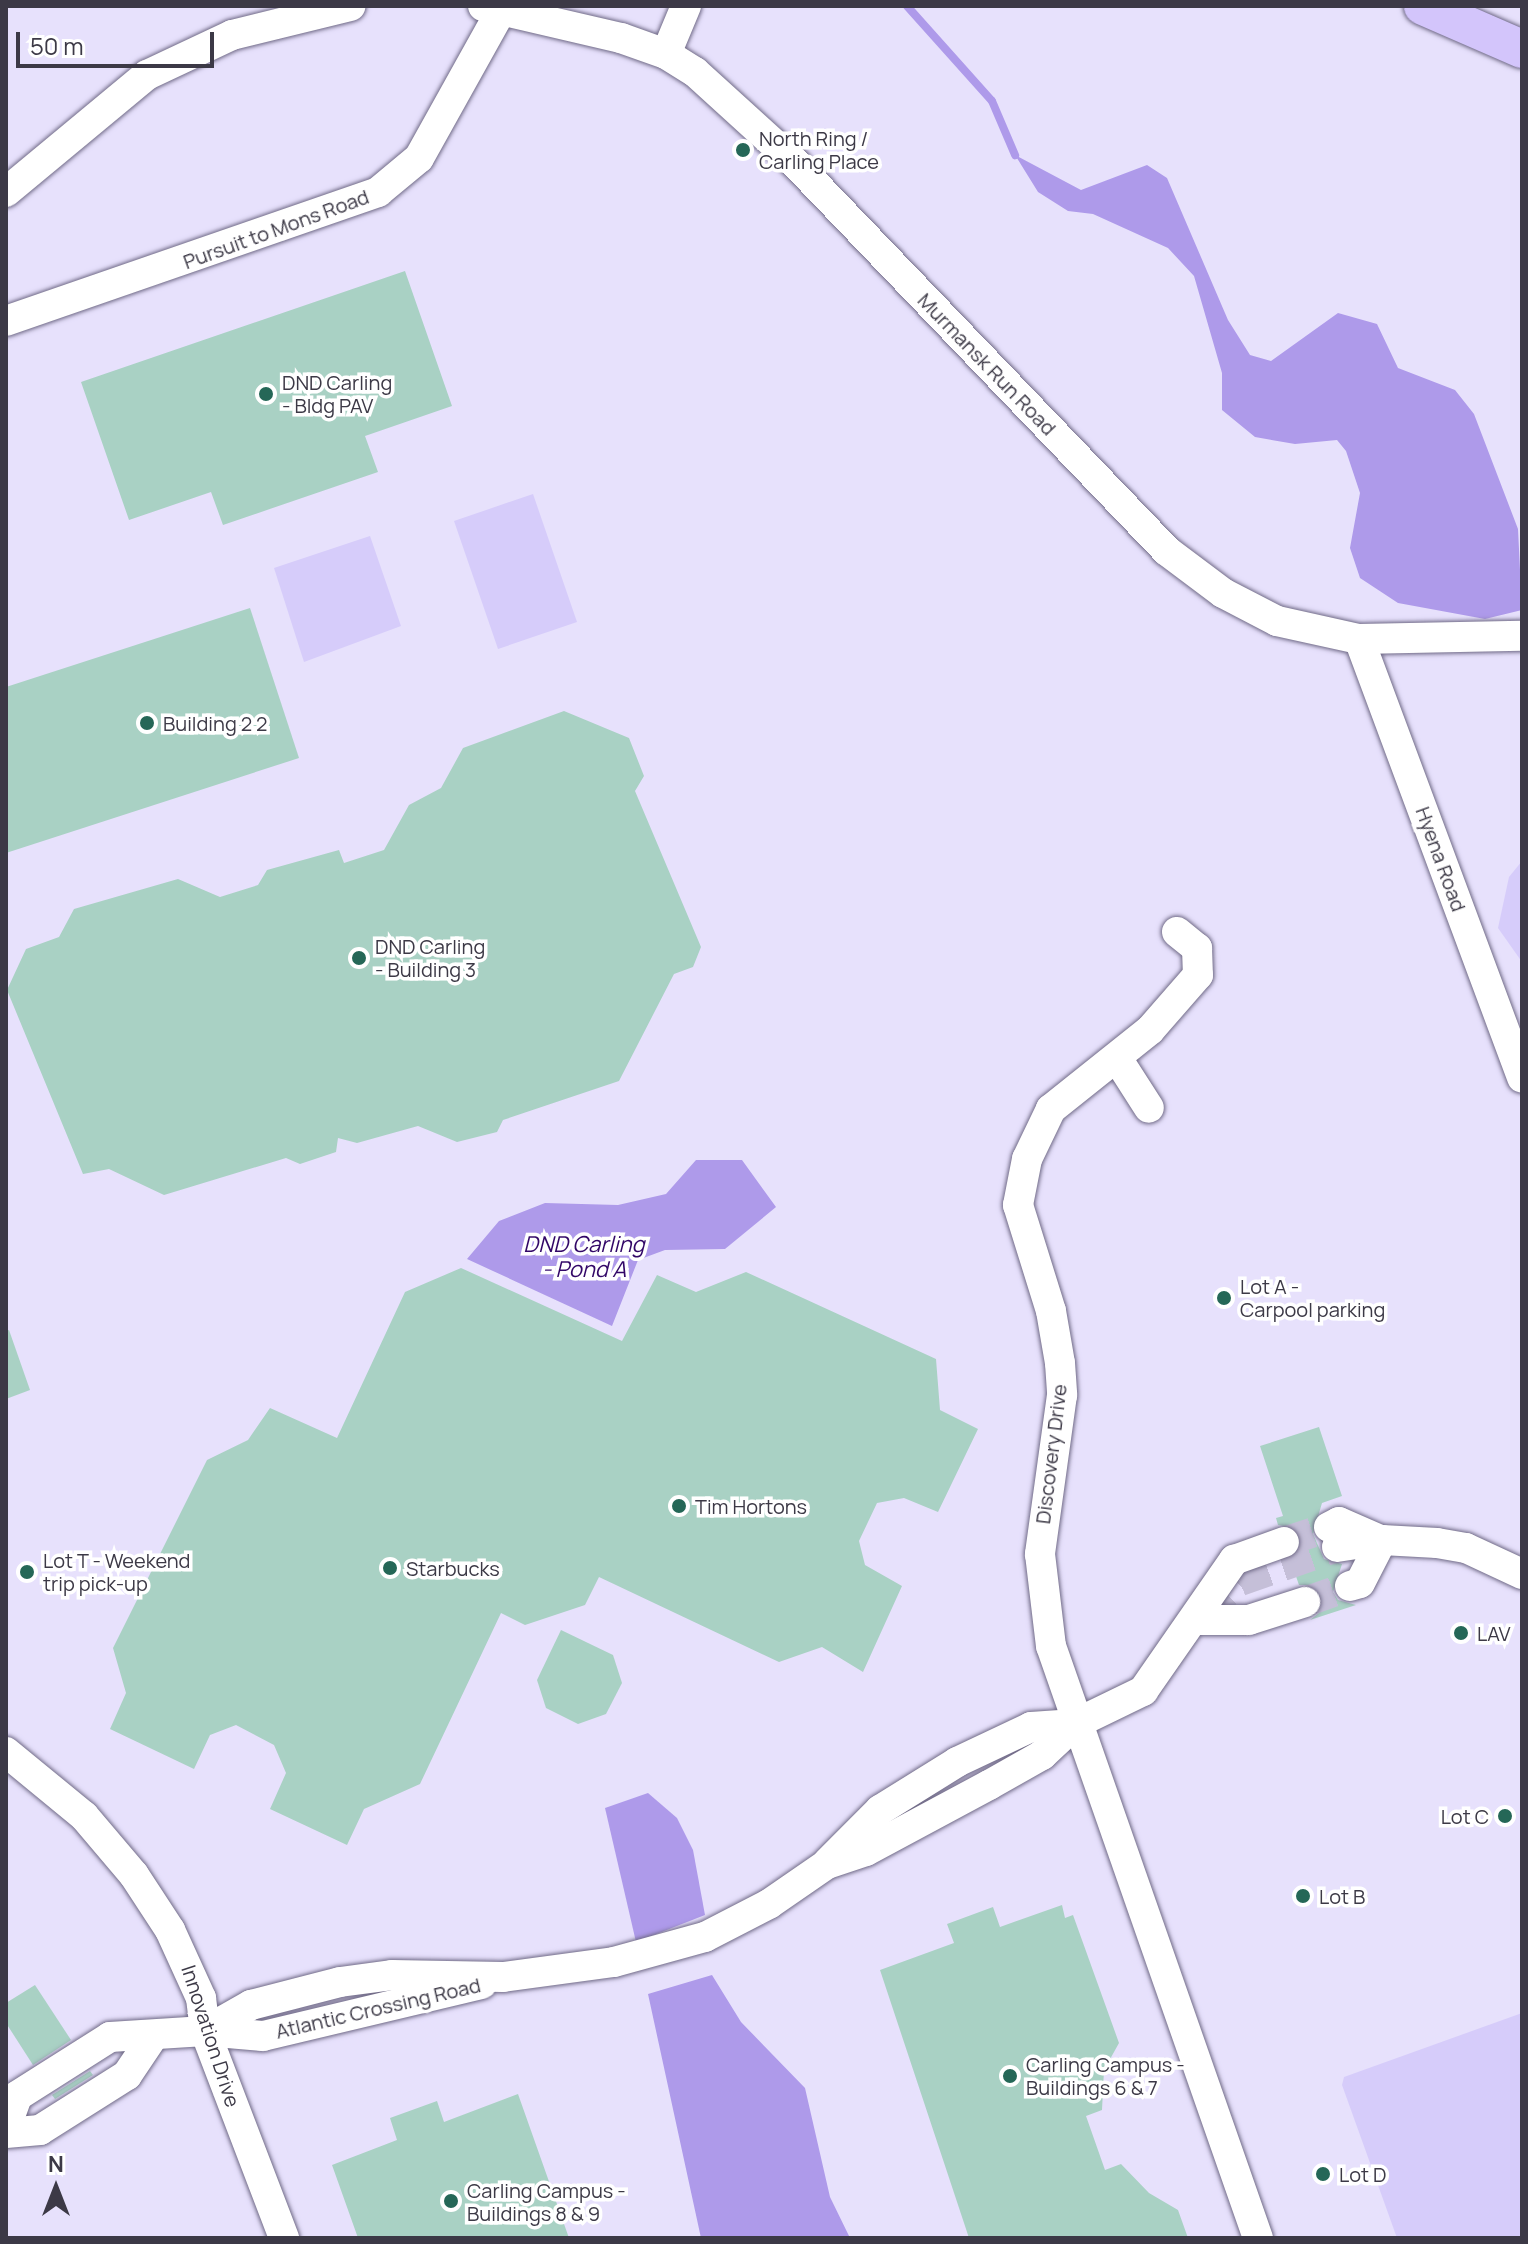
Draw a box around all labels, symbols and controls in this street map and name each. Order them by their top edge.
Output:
scale bar [20,16,218,66]
text: 50 m [30,29,84,62]
place label: North Ring / Carling Place [759,126,879,173]
marker: North Ring / Carling Place [734,141,752,159]
street label: Pursuit to Mons Road [180,184,372,274]
street label: Murmansk Run Road [913,288,1061,440]
place label: DND Carling - Bldg PAV [282,370,392,417]
marker: DND Carling - Bldg PAV [257,385,275,403]
place label: Building 2 2 [163,711,268,735]
marker: Building 2 2 [138,714,156,732]
street label: Hyena Road [1411,803,1471,915]
place label: DND Carling - Building 3 [375,934,485,981]
marker: DND Carling - Building 3 [350,949,368,967]
water label: DND Carling - Pond A [523,1231,645,1282]
place label: Lot A - Carpool parking [1240,1274,1385,1321]
marker: Lot A - Carpool parking [1215,1289,1233,1307]
street label: Discovery Drive [1031,1383,1071,1525]
place label: Tim Hortons [695,1494,807,1518]
marker: Tim Hortons [670,1497,688,1515]
place label: Lot T - Weekend trip pick-up [43,1548,191,1595]
place label: Starbucks [406,1556,500,1580]
marker: Starbucks [381,1559,399,1577]
marker: Lot T - Weekend trip pick-up [18,1563,36,1581]
place label: LAV [1477,1621,1511,1645]
marker: LAV [1452,1624,1470,1642]
place label: Lot C [1441,1804,1489,1828]
marker: Lot C [1496,1807,1514,1825]
place label: Lot B [1319,1884,1365,1908]
marker: Lot B [1294,1887,1312,1905]
street label: Innovation Drive [177,1962,245,2110]
street label: Atlantic Crossing Road [273,1973,483,2043]
place label: Carling Campus - Buildings 6 & 7 [1026,2052,1185,2099]
marker: Carling Campus - Buildings 6 & 7 [1001,2067,1019,2085]
north arrow [16,2148,96,2228]
text: N [48,2149,64,2179]
place label: Lot D [1339,2162,1386,2186]
marker: Lot D [1314,2165,1332,2183]
place label: Carling Campus - Buildings 8 & 9 [467,2178,626,2225]
marker: Carling Campus - Buildings 8 & 9 [442,2192,460,2210]

